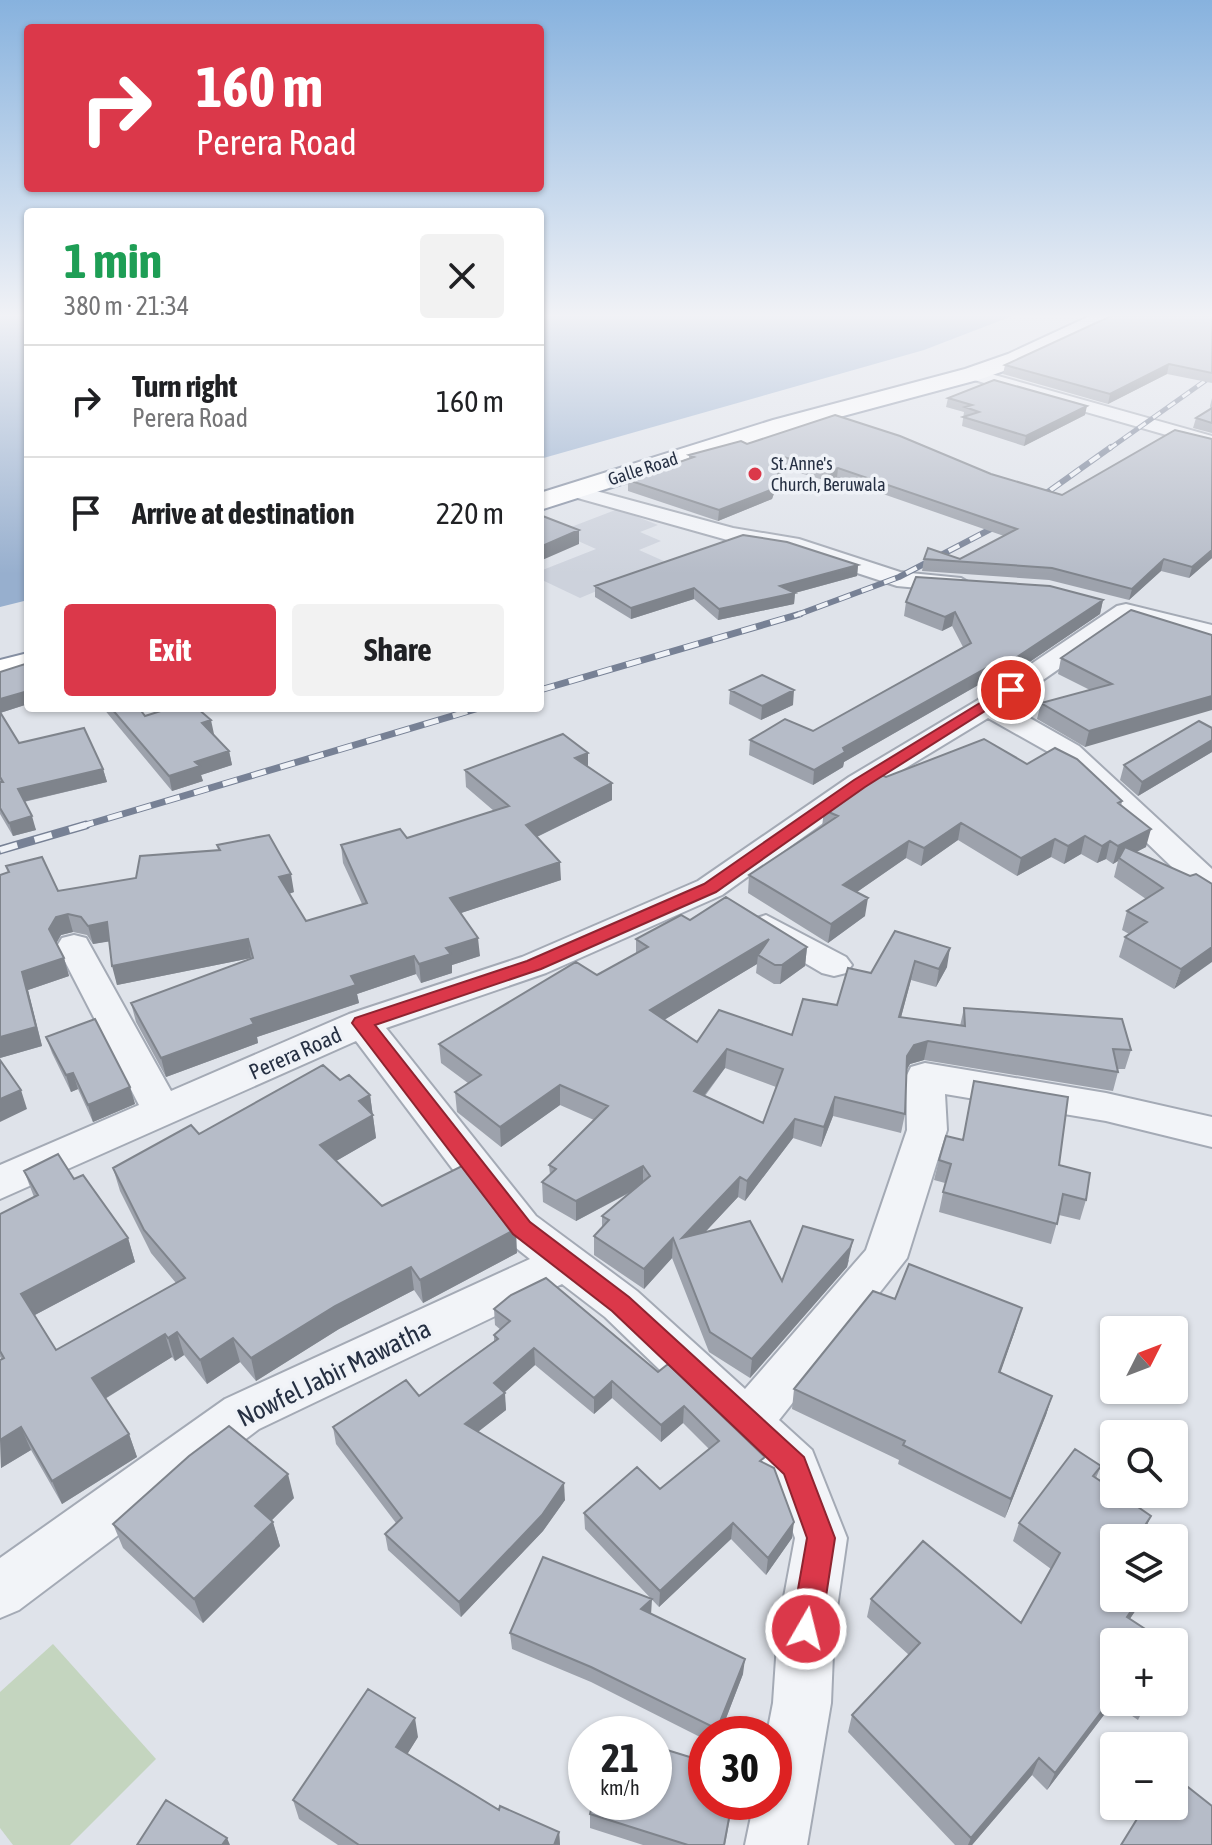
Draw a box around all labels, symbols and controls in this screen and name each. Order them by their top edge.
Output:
text: 160 m [196,55,323,119]
icon: right [64,56,168,160]
text: Perera Road [196,121,357,163]
text: 1 min [64,233,162,288]
button: close [420,234,504,318]
text: 380 m · 21:34 [64,291,189,321]
text: Turn right [132,369,238,403]
icon: right [64,379,108,423]
text: 160 m [436,384,504,418]
text: Perera Road [132,403,248,433]
street label: Galle Road [605,447,680,490]
place label: St. Anne's Church, Beruwala [771,453,886,495]
marker: St. Anne's Church, Beruwala [746,465,764,483]
icon: arrive [64,491,108,535]
text: Arrive at destination [132,496,354,530]
text: 220 m [436,496,504,530]
button: Exit [64,604,276,696]
button: Share [292,604,504,696]
pin [977,656,1045,724]
icon: arrive [989,668,1033,712]
street label: Perera Road [245,1021,345,1085]
street label: Nowfel Jabir Mawatha [232,1313,436,1433]
north arrow [1100,1316,1188,1404]
map controls [1100,1316,1188,1820]
button: search [1100,1420,1188,1508]
button: layers [1100,1524,1188,1612]
position arrow [764,1587,848,1671]
button: + [1100,1628,1188,1716]
speed limit sign: 30 [688,1716,792,1820]
button: − [1100,1732,1188,1820]
text: 21 [601,1735,639,1780]
text: km/h [600,1776,640,1799]

